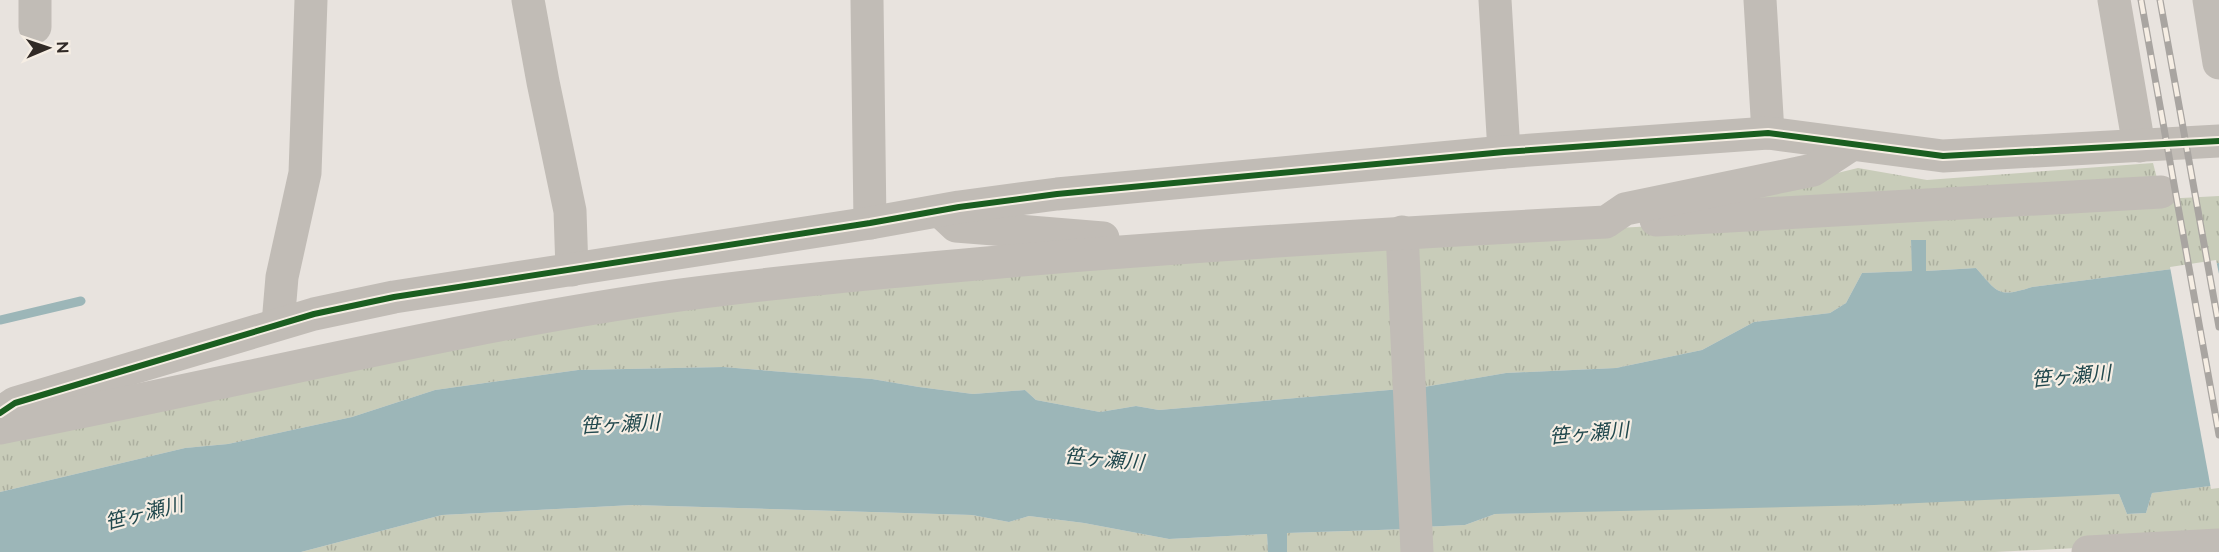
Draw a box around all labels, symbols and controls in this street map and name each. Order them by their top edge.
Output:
north arrow [18,18,78,78]
text: N [53,41,72,54]
water label: 笹ヶ瀬川 [2030,360,2114,391]
water label: 笹ヶ瀬川 [579,410,663,438]
water label: 笹ヶ瀬川 [1548,417,1632,448]
water label: 笹ヶ瀬川 [1063,444,1147,475]
water label: 笹ヶ瀬川 [102,491,188,534]

